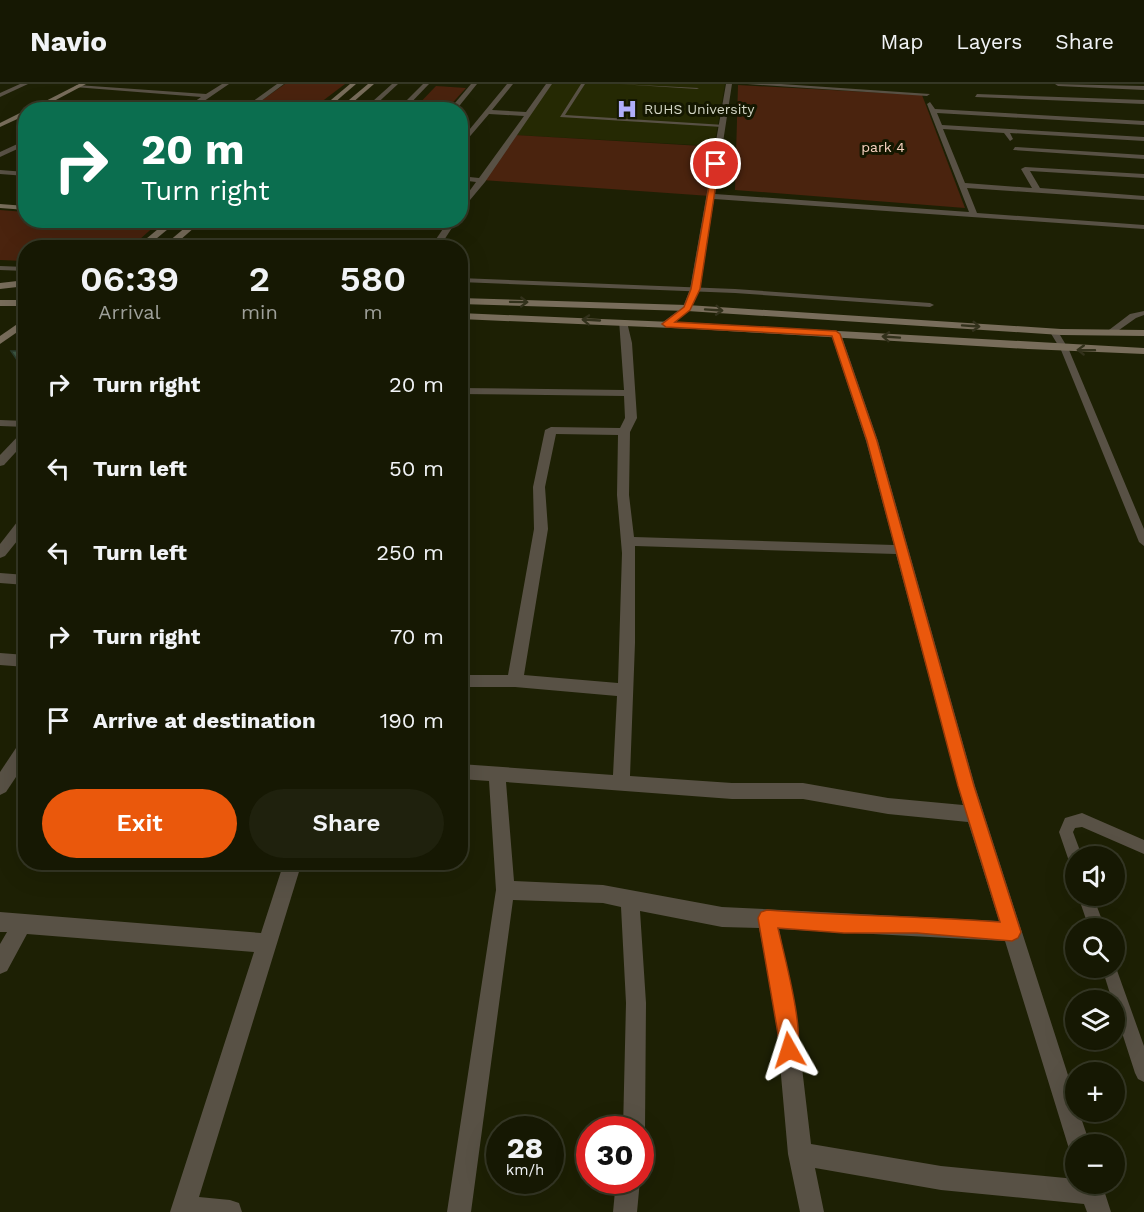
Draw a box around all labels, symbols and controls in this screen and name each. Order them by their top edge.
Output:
text: Navio [30,25,107,58]
text: Map [880,29,923,54]
text: Layers [956,29,1022,54]
text: Share [1055,29,1114,54]
hospital icon: RUHS University [615,97,639,121]
place label: RUHS University [644,101,755,117]
text: 20 m [141,125,245,174]
icon: right [42,126,120,204]
pin [690,138,741,189]
park label: park 4 [861,139,905,155]
icon: arrive [699,147,732,180]
text: Turn right [141,175,270,207]
text: 06:39 [80,258,179,300]
text: 2 [249,258,270,300]
text: 580 [340,258,406,300]
one-way arrow [508,296,528,307]
text: Arrival [98,300,161,324]
text: min [241,300,278,324]
text: m [363,300,382,324]
one-way arrow [703,304,723,315]
one-way arrow [582,315,602,326]
one-way arrow [961,321,981,332]
one-way arrow [881,332,901,343]
one-way arrow [1076,344,1096,356]
icon: right [42,368,75,401]
text: Turn right [93,372,200,397]
text: 20 m [389,372,444,397]
icon: left [42,452,75,485]
text: Turn left [93,456,187,481]
text: 50 m [389,456,444,481]
icon: left [42,536,75,569]
text: Turn left [93,540,187,565]
text: 250 m [376,540,444,565]
icon: right [42,620,75,653]
text: Turn right [93,624,200,649]
text: 70 m [390,624,444,649]
icon: arrive [42,704,75,737]
text: Arrive at destination [93,708,316,733]
text: 190 m [380,708,444,733]
button: Exit [42,789,237,858]
button: Share [249,789,444,858]
map controls [1065,846,1125,1194]
button: sound [1065,846,1125,906]
button: search [1065,918,1125,978]
button: layers [1065,990,1125,1050]
position arrow [757,1018,821,1082]
button: + [1065,1062,1125,1122]
speed limit sign: 30 [576,1116,654,1194]
text: 28 [507,1130,543,1165]
button: − [1065,1134,1125,1194]
text: km/h [506,1161,544,1179]

